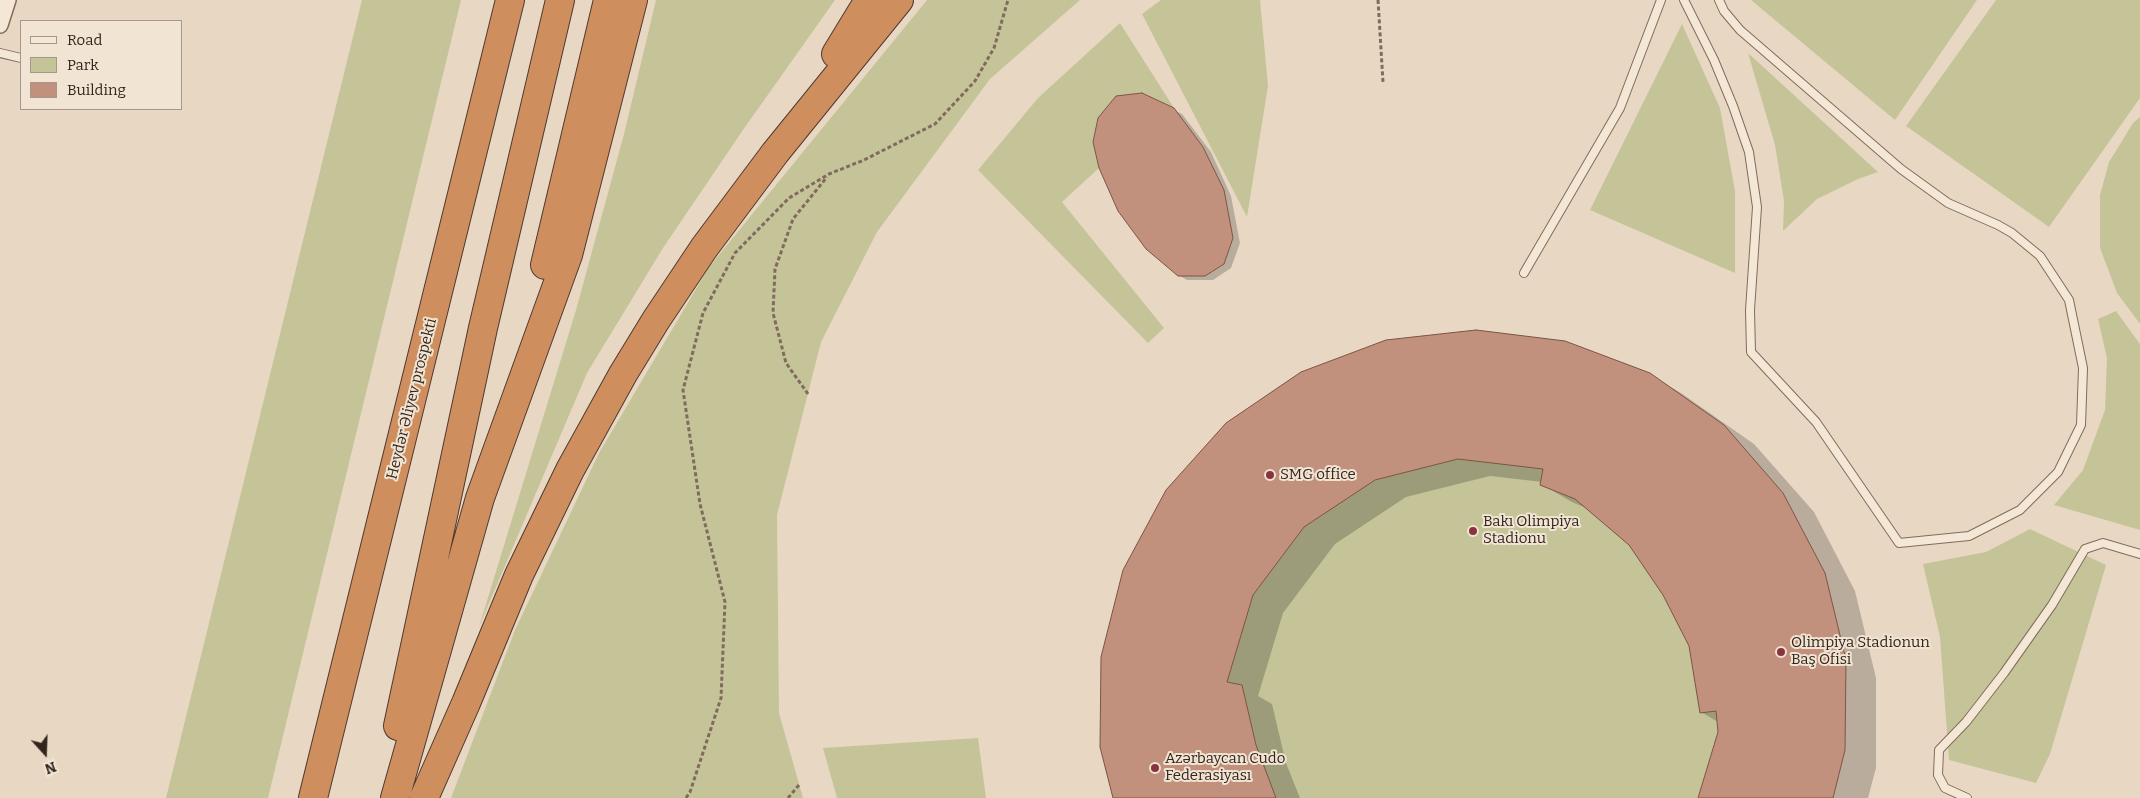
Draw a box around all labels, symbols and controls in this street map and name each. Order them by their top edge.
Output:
legend [20,20,182,110]
text: Road [67,31,102,49]
text: Park [67,56,99,74]
text: Building [67,81,126,99]
street label: Heydər Əliyev prospekti [383,317,441,481]
place label: SMG office [1280,466,1356,484]
marker: SMG office [1264,469,1276,481]
place label: Bakı Olimpiya Stadionu [1483,513,1579,548]
marker: Bakı Olimpiya Stadionu [1467,525,1479,537]
place label: Olimpiya Stadionun Baş Ofisi [1791,634,1930,669]
marker: Olimpiya Stadionun Baş Ofisi [1775,646,1787,658]
north arrow [20,728,70,778]
place label: Azərbaycan Cudo Federasiyası [1165,750,1285,785]
text: N [42,758,58,777]
marker: Azərbaycan Cudo Federasiyası [1149,762,1161,774]

